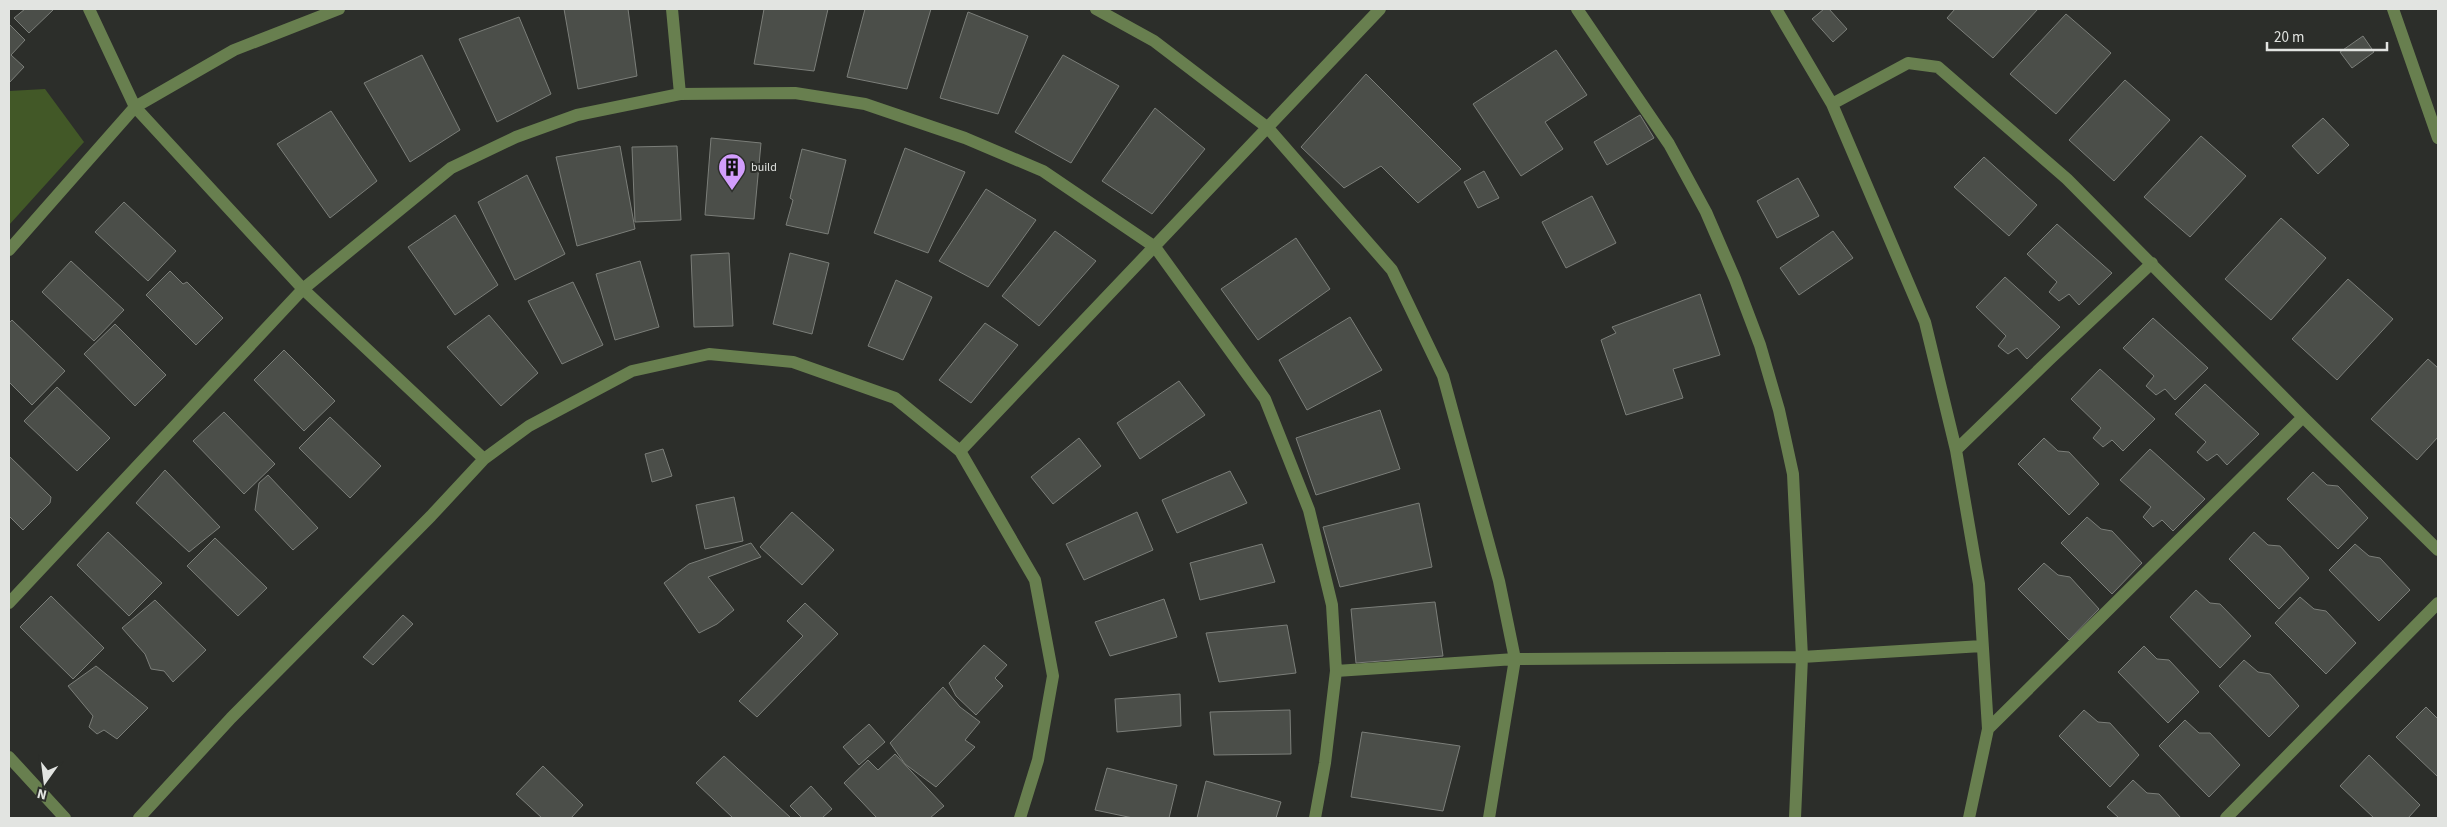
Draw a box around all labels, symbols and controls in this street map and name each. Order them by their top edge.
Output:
scale bar [2267,20,2387,52]
text: 20 m [2274,27,2304,48]
building icon: build [717,152,747,191]
place label: build [751,159,777,176]
north arrow [20,757,70,807]
text: N [35,783,49,804]

